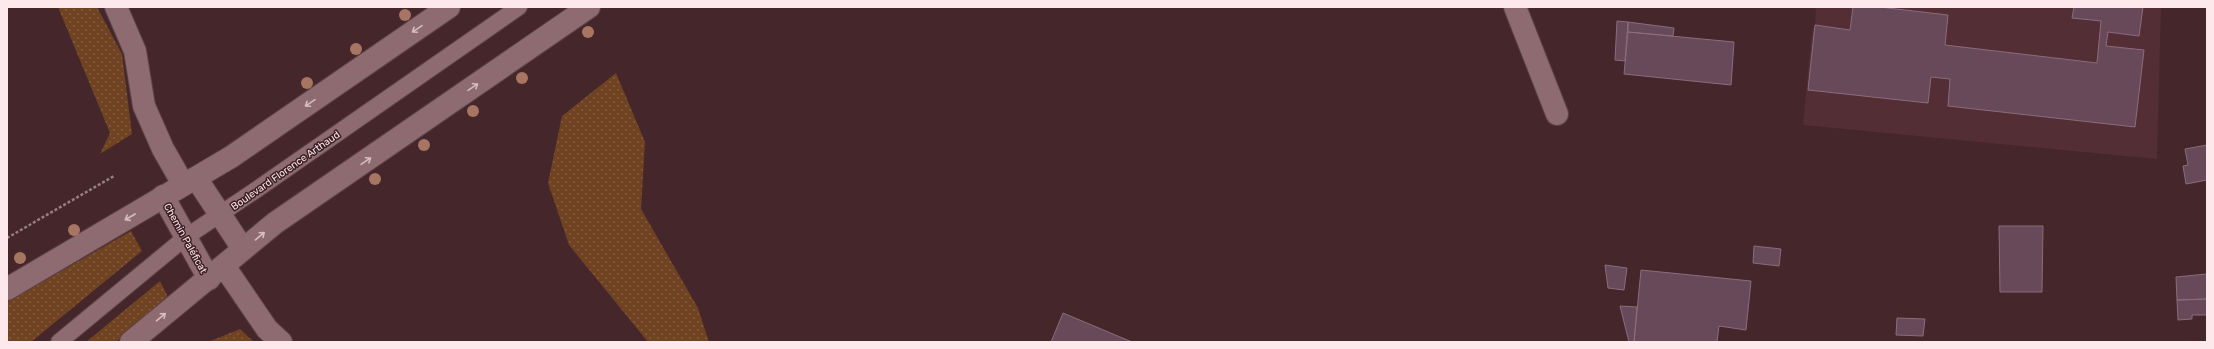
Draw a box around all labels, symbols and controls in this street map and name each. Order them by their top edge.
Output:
one-way arrow [412,25,423,33]
one-way arrow [467,83,478,91]
one-way arrow [305,99,316,107]
street label: Boulevard Florence Arthaud [229,129,342,213]
one-way arrow [360,156,371,165]
street label: Chemin Paléficat [161,201,209,276]
one-way arrow [124,214,136,222]
one-way arrow [254,231,265,240]
one-way arrow [155,313,166,322]

